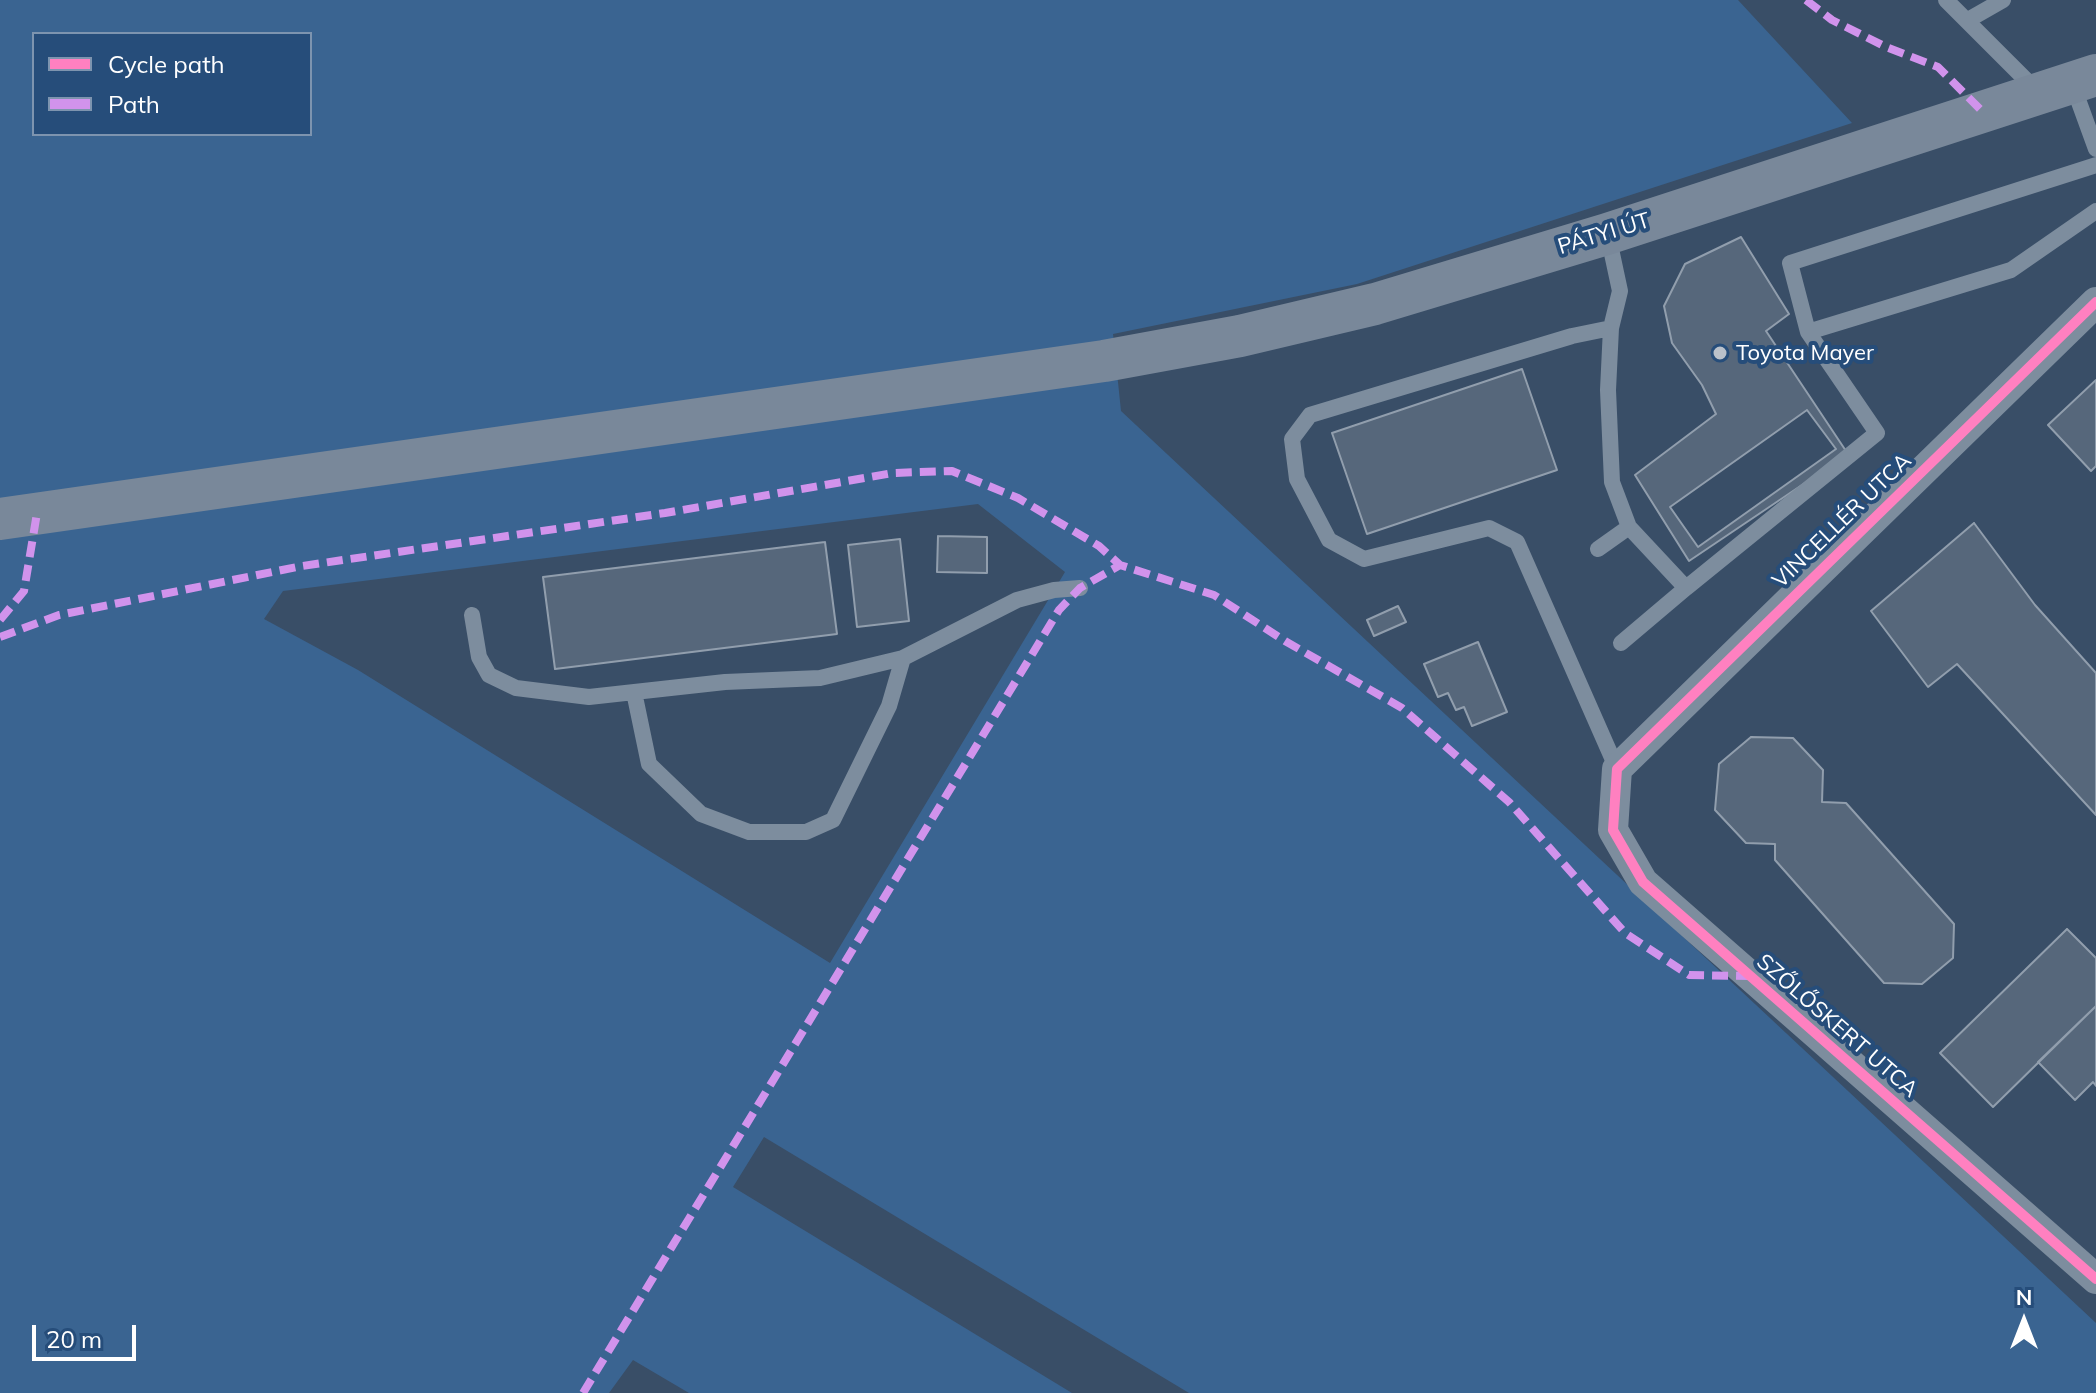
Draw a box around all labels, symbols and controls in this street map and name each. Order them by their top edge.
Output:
legend [32,32,312,136]
text: Cycle path [108,49,225,79]
text: Path [108,89,160,119]
street label: PÁTYI ÚT [1555,207,1653,261]
place label: Toyota Mayer [1736,340,1874,366]
marker: Toyota Mayer [1711,344,1729,362]
street label: VINCELLÉR UTCA [1767,448,1917,594]
street label: SZŐLŐSKERT UTCA [1751,949,1923,1103]
north arrow [1984,1281,2064,1361]
text: N [2016,1283,2032,1311]
scale bar [36,1309,140,1359]
text: 20 m [46,1324,102,1354]

